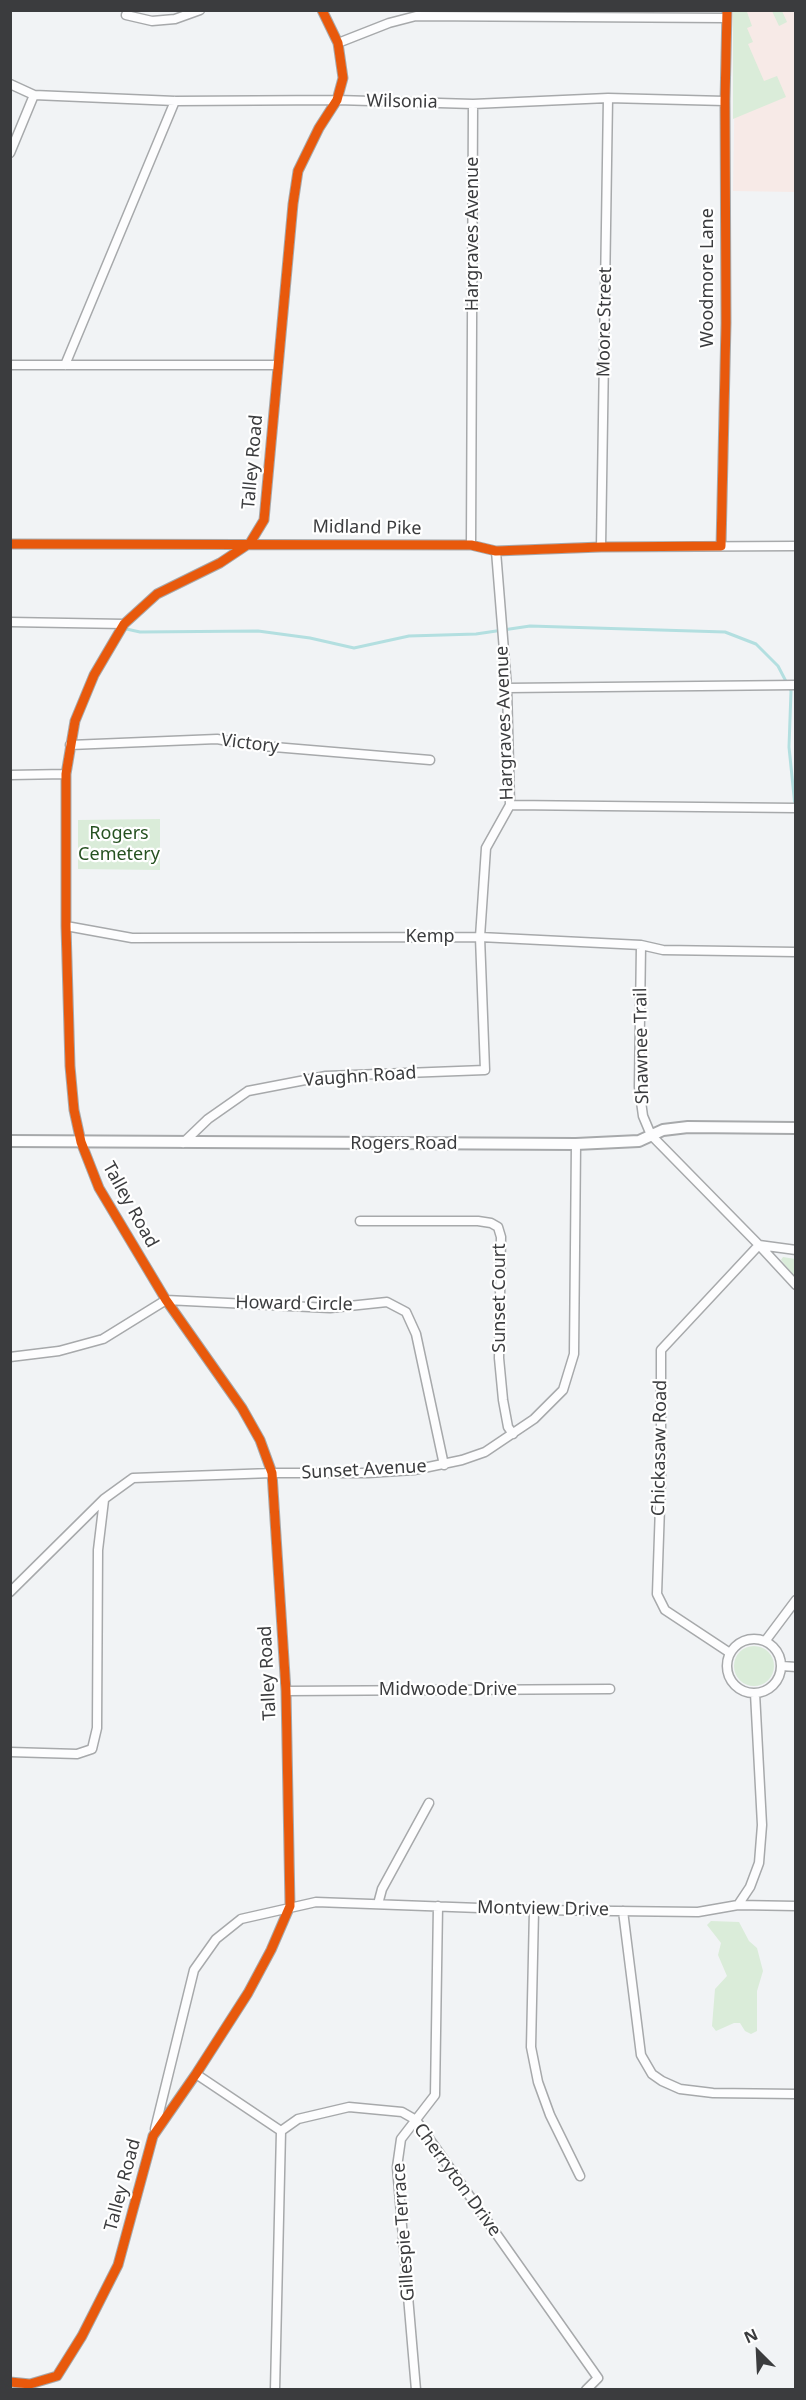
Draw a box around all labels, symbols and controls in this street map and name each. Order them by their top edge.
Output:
street label: Wilsonia [366,91,438,113]
street label: Hargraves Avenue [462,157,484,311]
street label: Woodmore Lane [697,208,719,348]
street label: Moore Street [593,267,617,377]
street label: Talley Road [238,414,268,510]
street label: Midland Pike [312,516,422,540]
street label: Hargraves Avenue [492,645,518,801]
street label: Victory [220,730,280,758]
park label: Rogers Cemetery [78,823,160,866]
street label: Kemp [405,926,455,948]
street label: Shawnee Trail [630,987,654,1105]
street label: Vaughn Road [303,1062,417,1092]
street label: Rogers Road [350,1133,458,1155]
street label: Talley Road [98,1158,162,1252]
street label: Sunset Court [489,1243,511,1353]
street label: Howard Circle [235,1292,353,1316]
street label: Chickasaw Road [648,1380,672,1516]
street label: Sunset Avenue [301,1456,427,1484]
street label: Talley Road [255,1625,281,1721]
street label: Midwoode Drive [379,1679,517,1701]
street label: Montview Drive [477,1897,609,1921]
street label: Cherryton Drive [409,2119,505,2241]
street label: Talley Road [100,2136,146,2234]
street label: Gillespie Terrace [388,2162,420,2302]
north arrow [728,2322,788,2382]
text: N [740,2323,761,2348]

